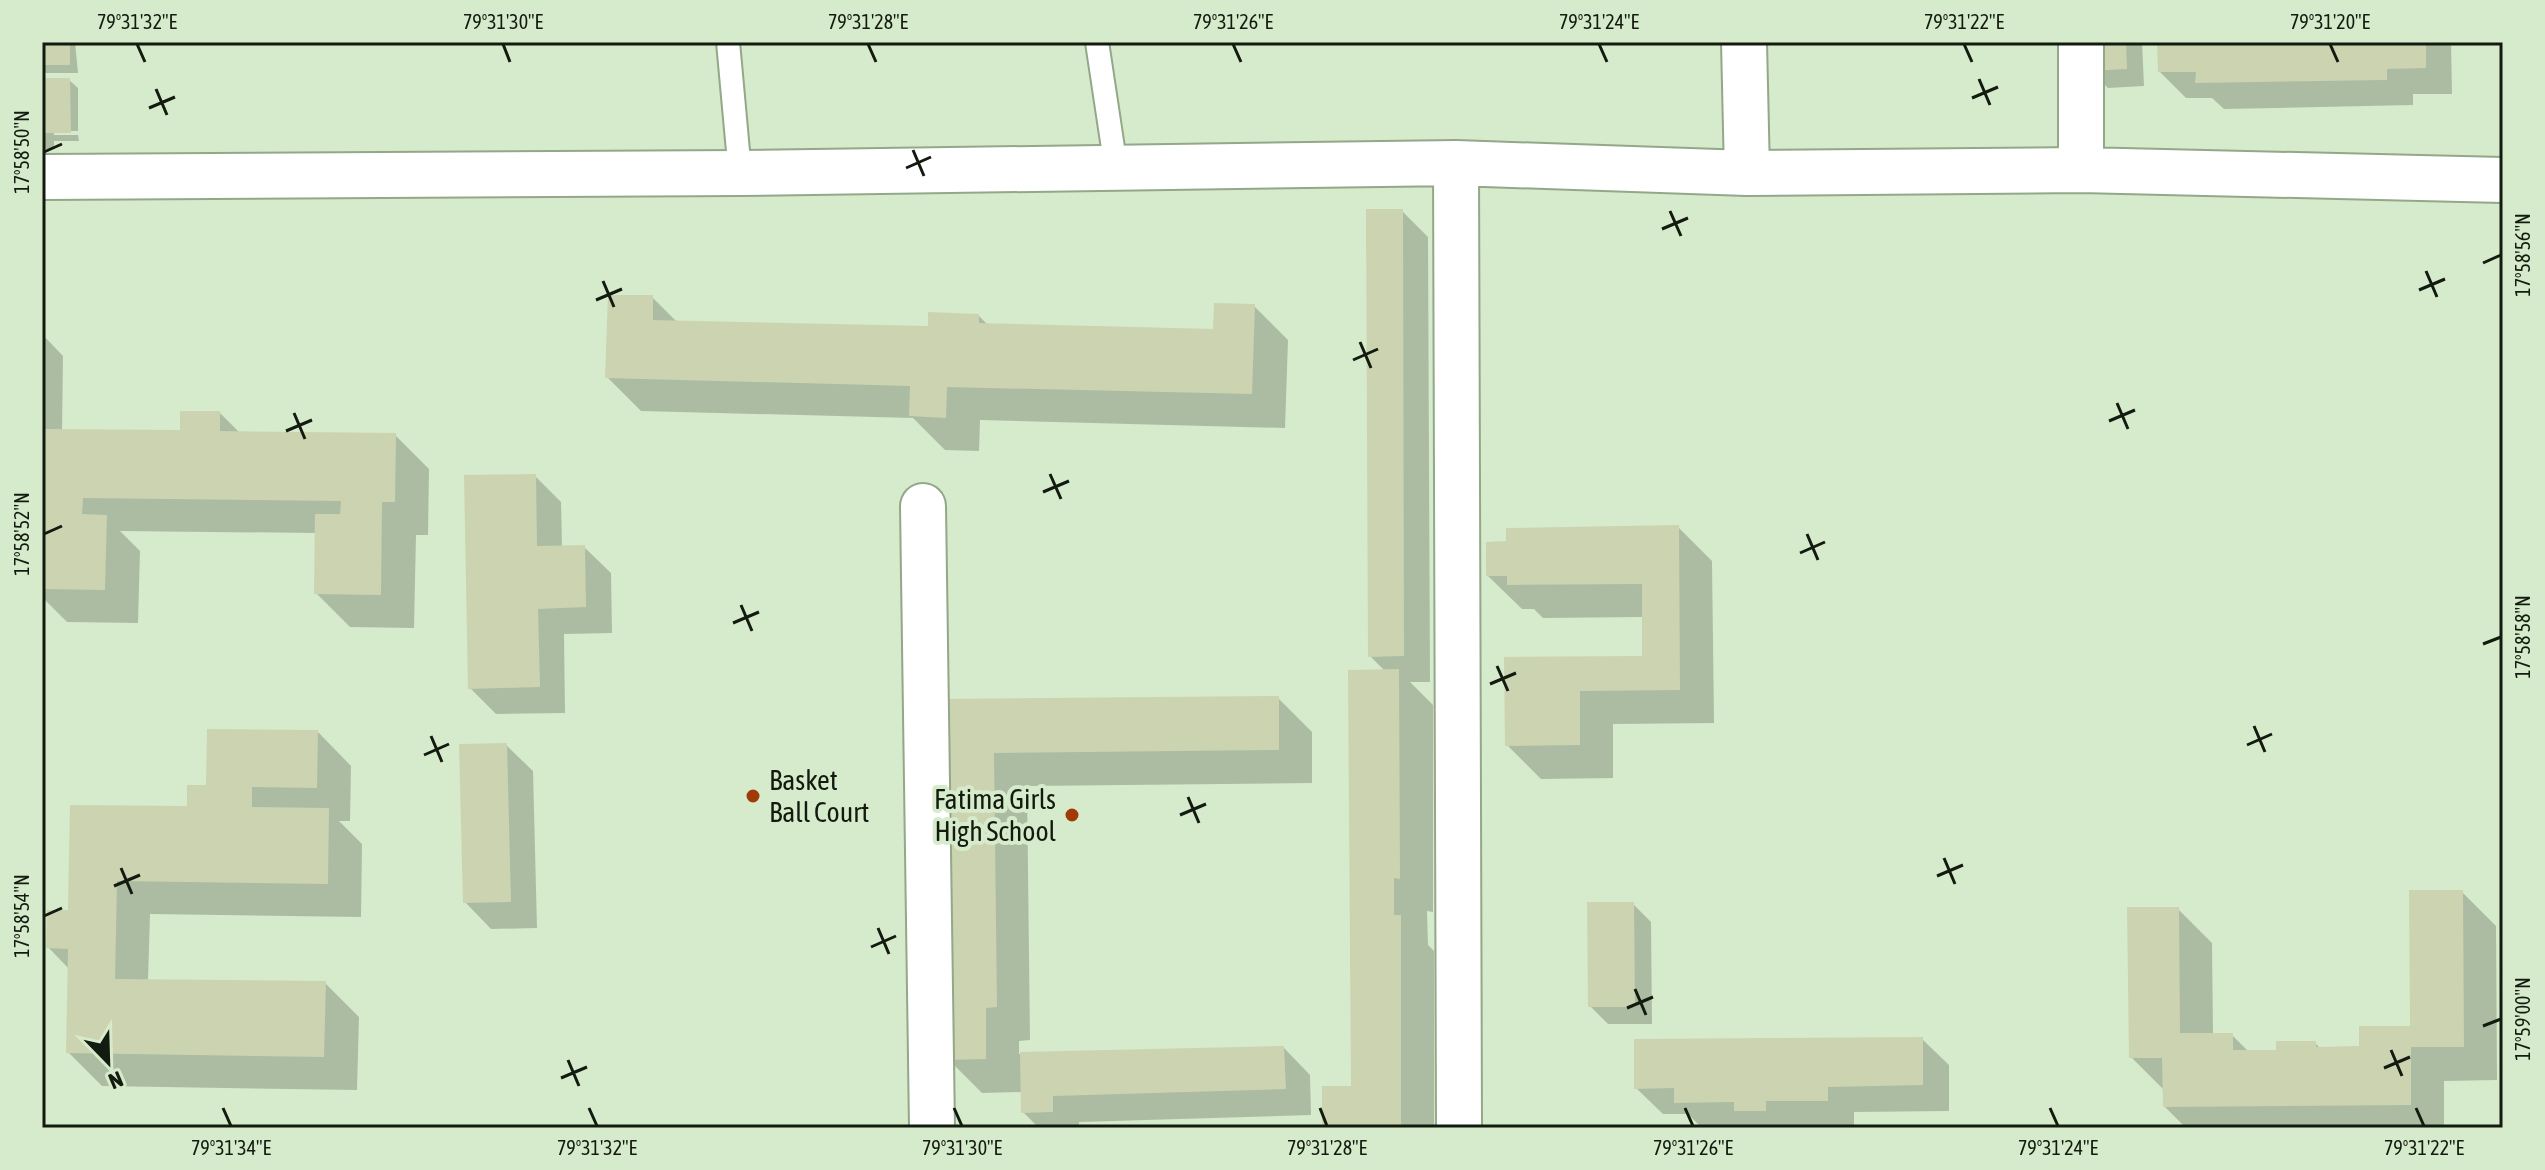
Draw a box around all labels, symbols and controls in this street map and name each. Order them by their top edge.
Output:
text: 79°31'32"E [97,10,178,33]
text: 79°31'30"E [463,10,544,33]
text: 79°31'28"E [828,10,909,33]
text: 79°31'26"E [1193,10,1274,33]
text: 79°31'24"E [1559,10,1640,33]
text: 79°31'22"E [1924,10,2005,33]
text: 79°31'20"E [2290,10,2371,33]
text: 17°58'50"N [10,110,33,194]
text: 17°58'56"N [2511,213,2534,297]
text: 17°58'52"N [10,492,33,576]
text: 17°58'58"N [2511,595,2534,679]
place label: Basket Ball Court [769,764,869,828]
place label: Fatima Girls High School [934,783,1057,847]
marker: Basket Ball Court [744,787,762,805]
marker: Fatima Girls High School [1063,806,1081,824]
text: 17°58'54"N [10,874,33,958]
text: 17°59'00"N [2511,977,2534,1061]
north arrow [68,1022,148,1102]
text: N [105,1066,127,1095]
text: 79°31'34"E [191,1136,272,1159]
text: 79°31'32"E [557,1136,638,1159]
text: 79°31'30"E [922,1136,1003,1159]
text: 79°31'28"E [1287,1136,1368,1159]
text: 79°31'26"E [1653,1136,1734,1159]
text: 79°31'24"E [2018,1136,2099,1159]
text: 79°31'22"E [2384,1136,2465,1159]

